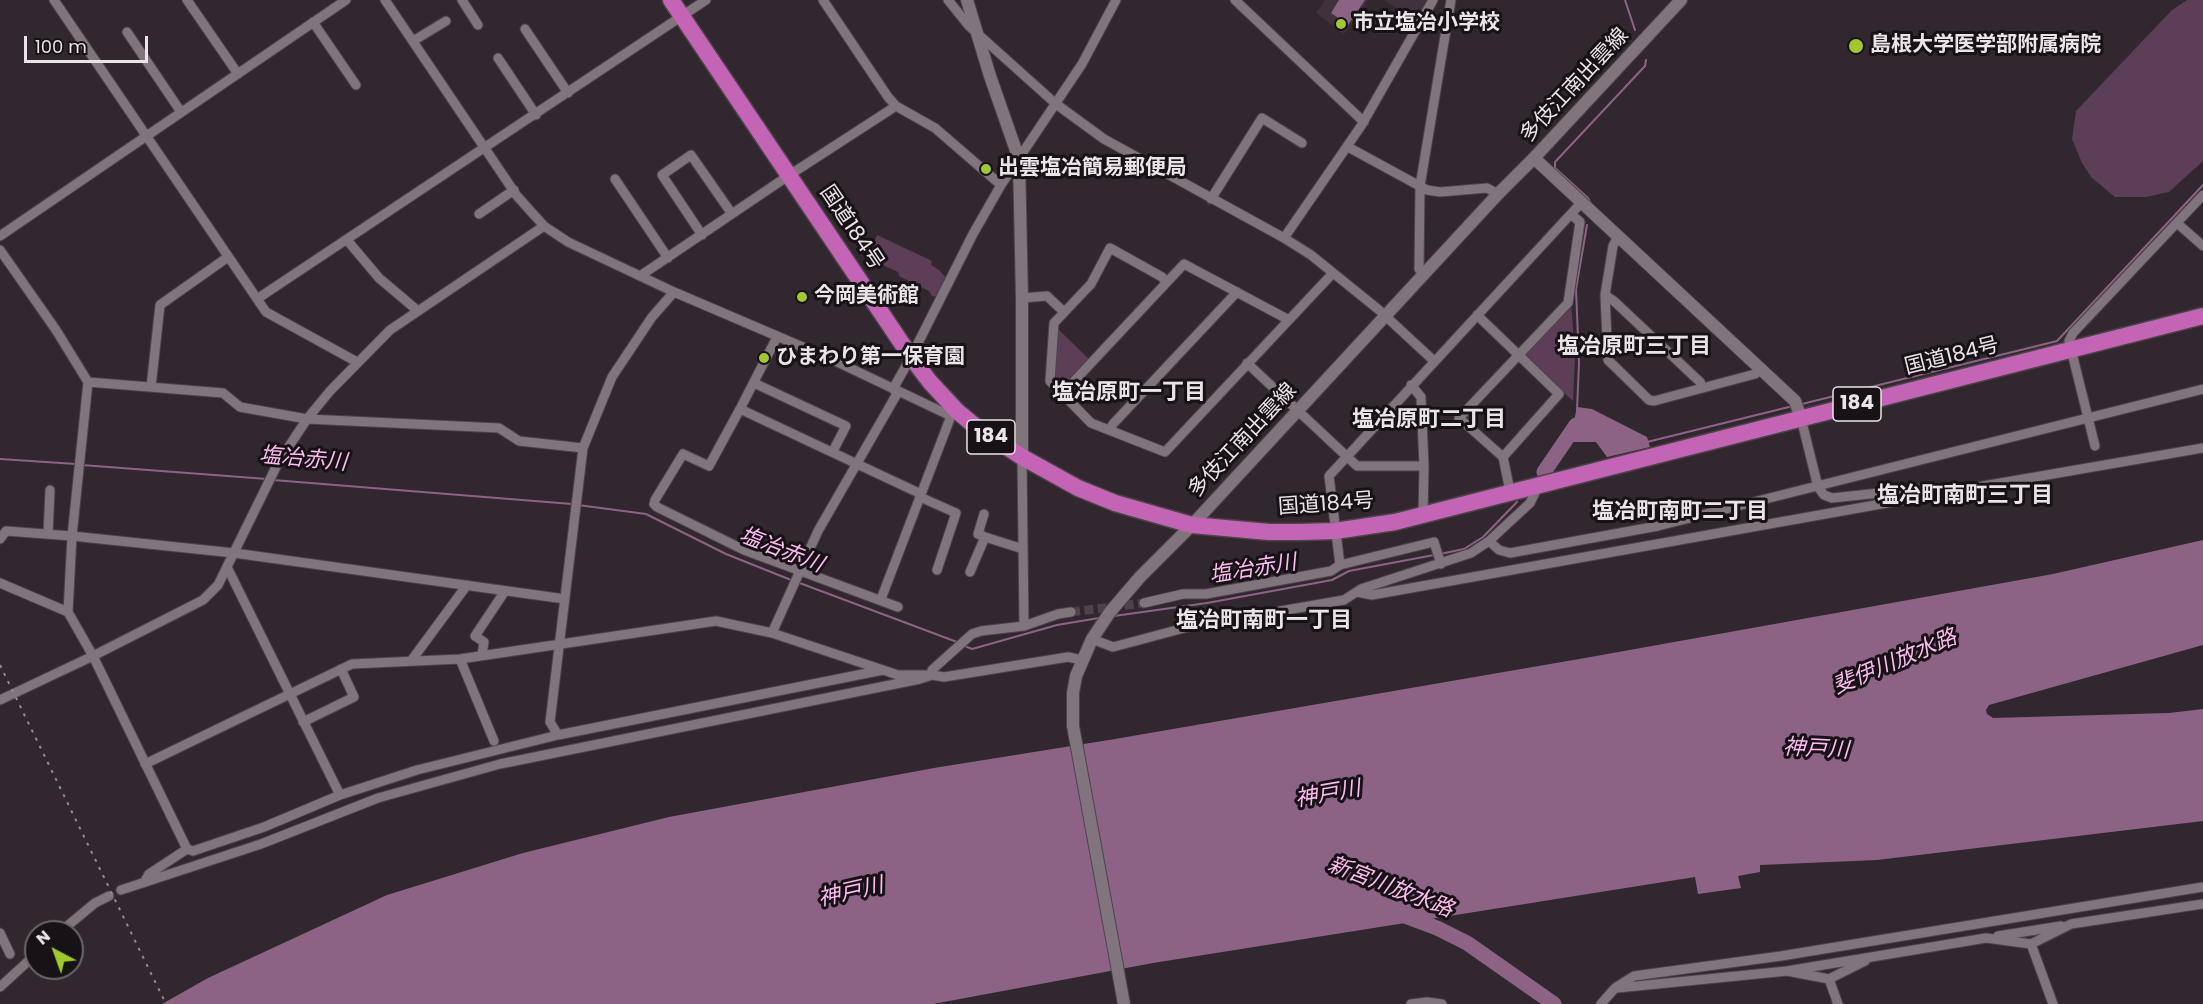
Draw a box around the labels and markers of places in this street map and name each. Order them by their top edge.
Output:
place label: 市立塩冶小学校 [1353,11,1500,37]
marker: 市立塩冶小学校 [1334,17,1348,31]
place label: 島根大学医学部附属病院 [1870,33,2101,59]
marker: 島根大学医学部附属病院 [1847,37,1865,55]
place label: 出雲塩冶簡易郵便局 [998,156,1187,182]
marker: 出雲塩冶簡易郵便局 [979,162,993,176]
place label: 今岡美術館 [814,284,919,310]
marker: 今岡美術館 [795,290,809,304]
place label: ひまわり第一保育園 [776,345,965,371]
marker: ひまわり第一保育園 [757,351,771,365]

